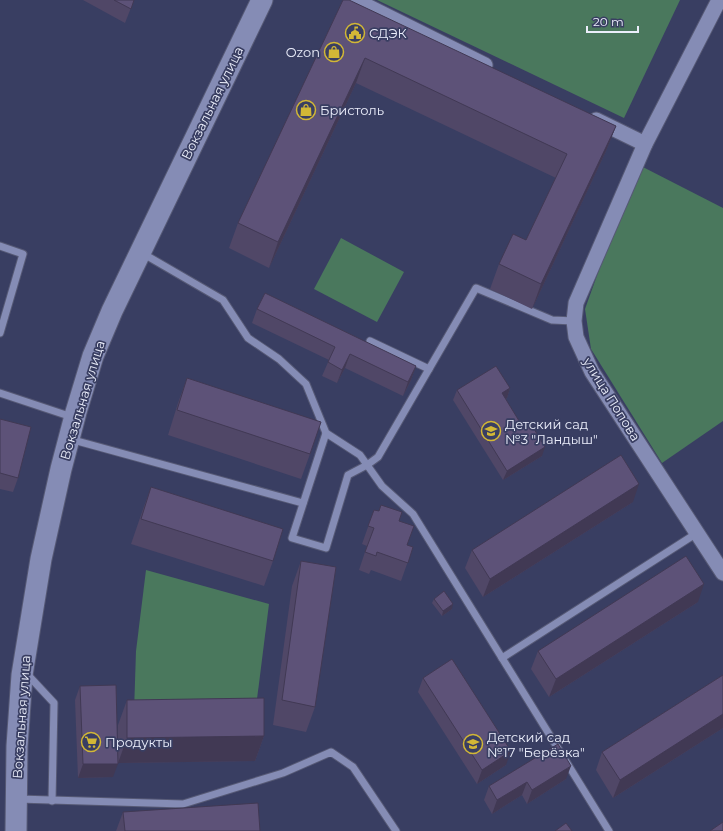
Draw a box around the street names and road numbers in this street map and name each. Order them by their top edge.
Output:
street label: Вокзальная улица [178,44,246,162]
street label: Вокзальная улица [56,338,108,462]
street label: улица Попова [579,353,644,444]
street label: Вокзальная улица [9,655,33,779]

